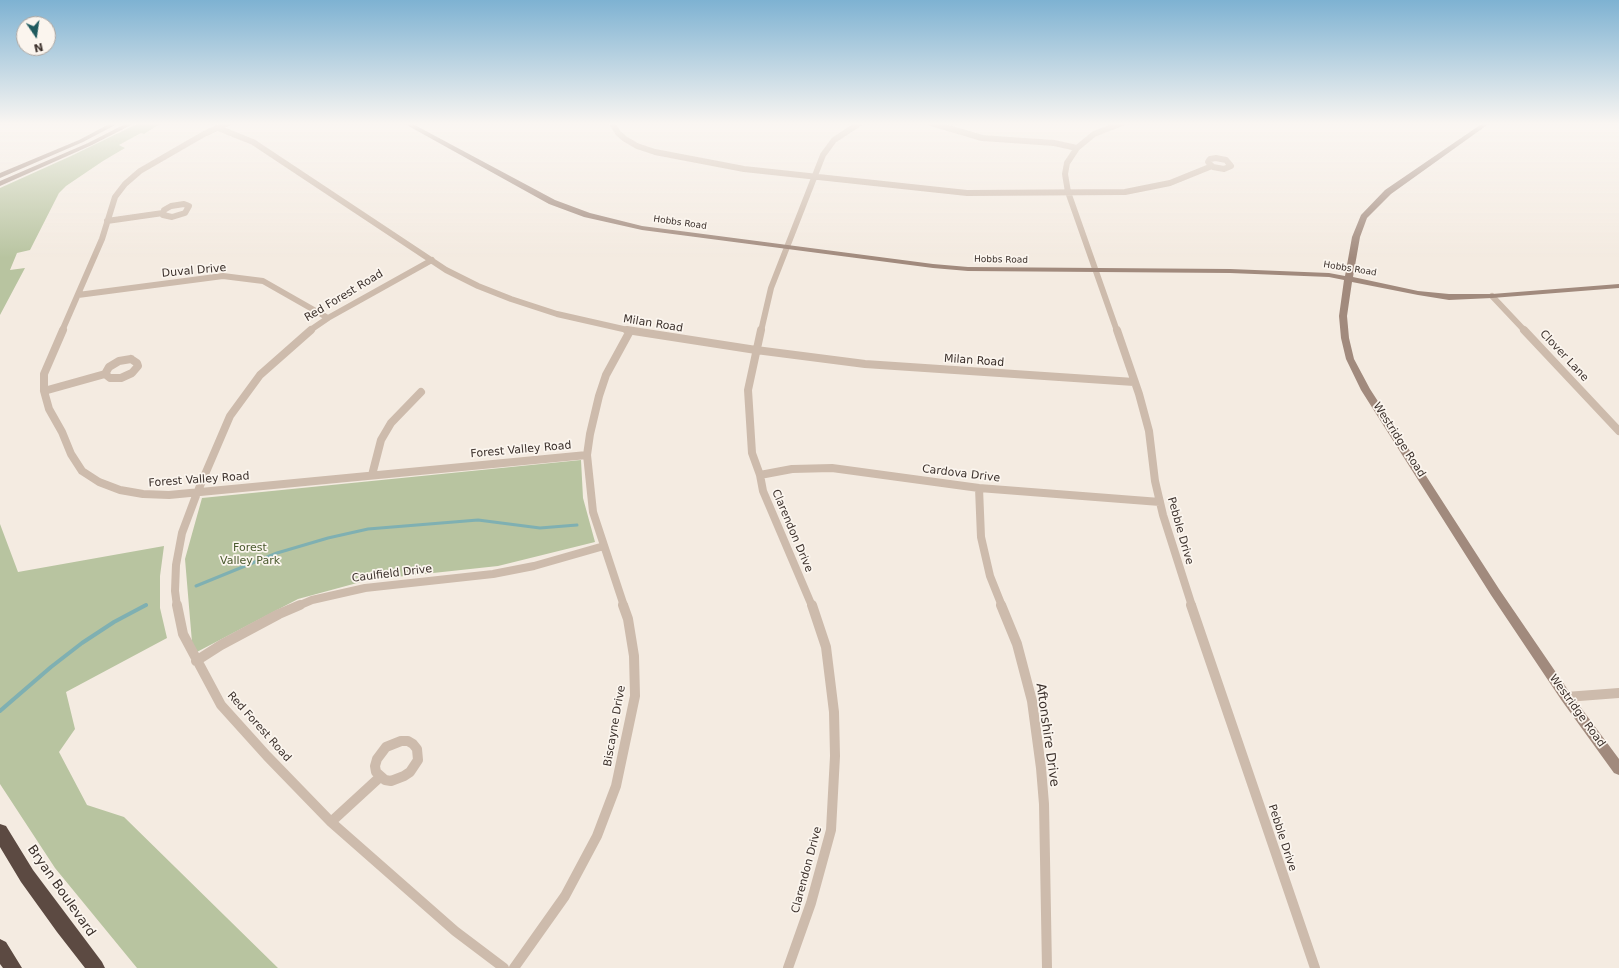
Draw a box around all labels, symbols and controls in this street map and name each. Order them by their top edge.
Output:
north arrow [16,16,56,56]
text: N [33,40,45,55]
street label: Hobbs Road [653,214,707,232]
street label: Hobbs Road [974,254,1028,266]
street label: Hobbs Road [1323,259,1377,279]
street label: Duval Drive [161,262,227,280]
street label: Red Forest Road [302,267,386,325]
street label: Milan Road [622,313,684,335]
street label: Clover Lane [1537,328,1591,384]
street label: Milan Road [943,352,1005,370]
street label: Westridge Road [1370,400,1428,480]
street label: Forest Valley Road [470,439,572,461]
street label: Cardova Drive [921,463,1001,485]
street label: Forest Valley Road [148,470,250,490]
street label: Clarendon Drive [769,487,815,575]
street label: Pebble Drive [1164,496,1196,566]
park label: Forest Valley Park [220,541,280,567]
street label: Caulfield Drive [351,563,433,585]
street label: Westridge Road [1546,672,1608,750]
street label: Aftonshire Drive [1032,682,1062,788]
street label: Biscayne Drive [601,684,629,768]
street label: Red Forest Road [224,689,294,765]
street label: Pebble Drive [1265,803,1299,873]
street label: Clarendon Drive [789,825,825,915]
street label: Bryan Boulevard [24,842,98,940]

